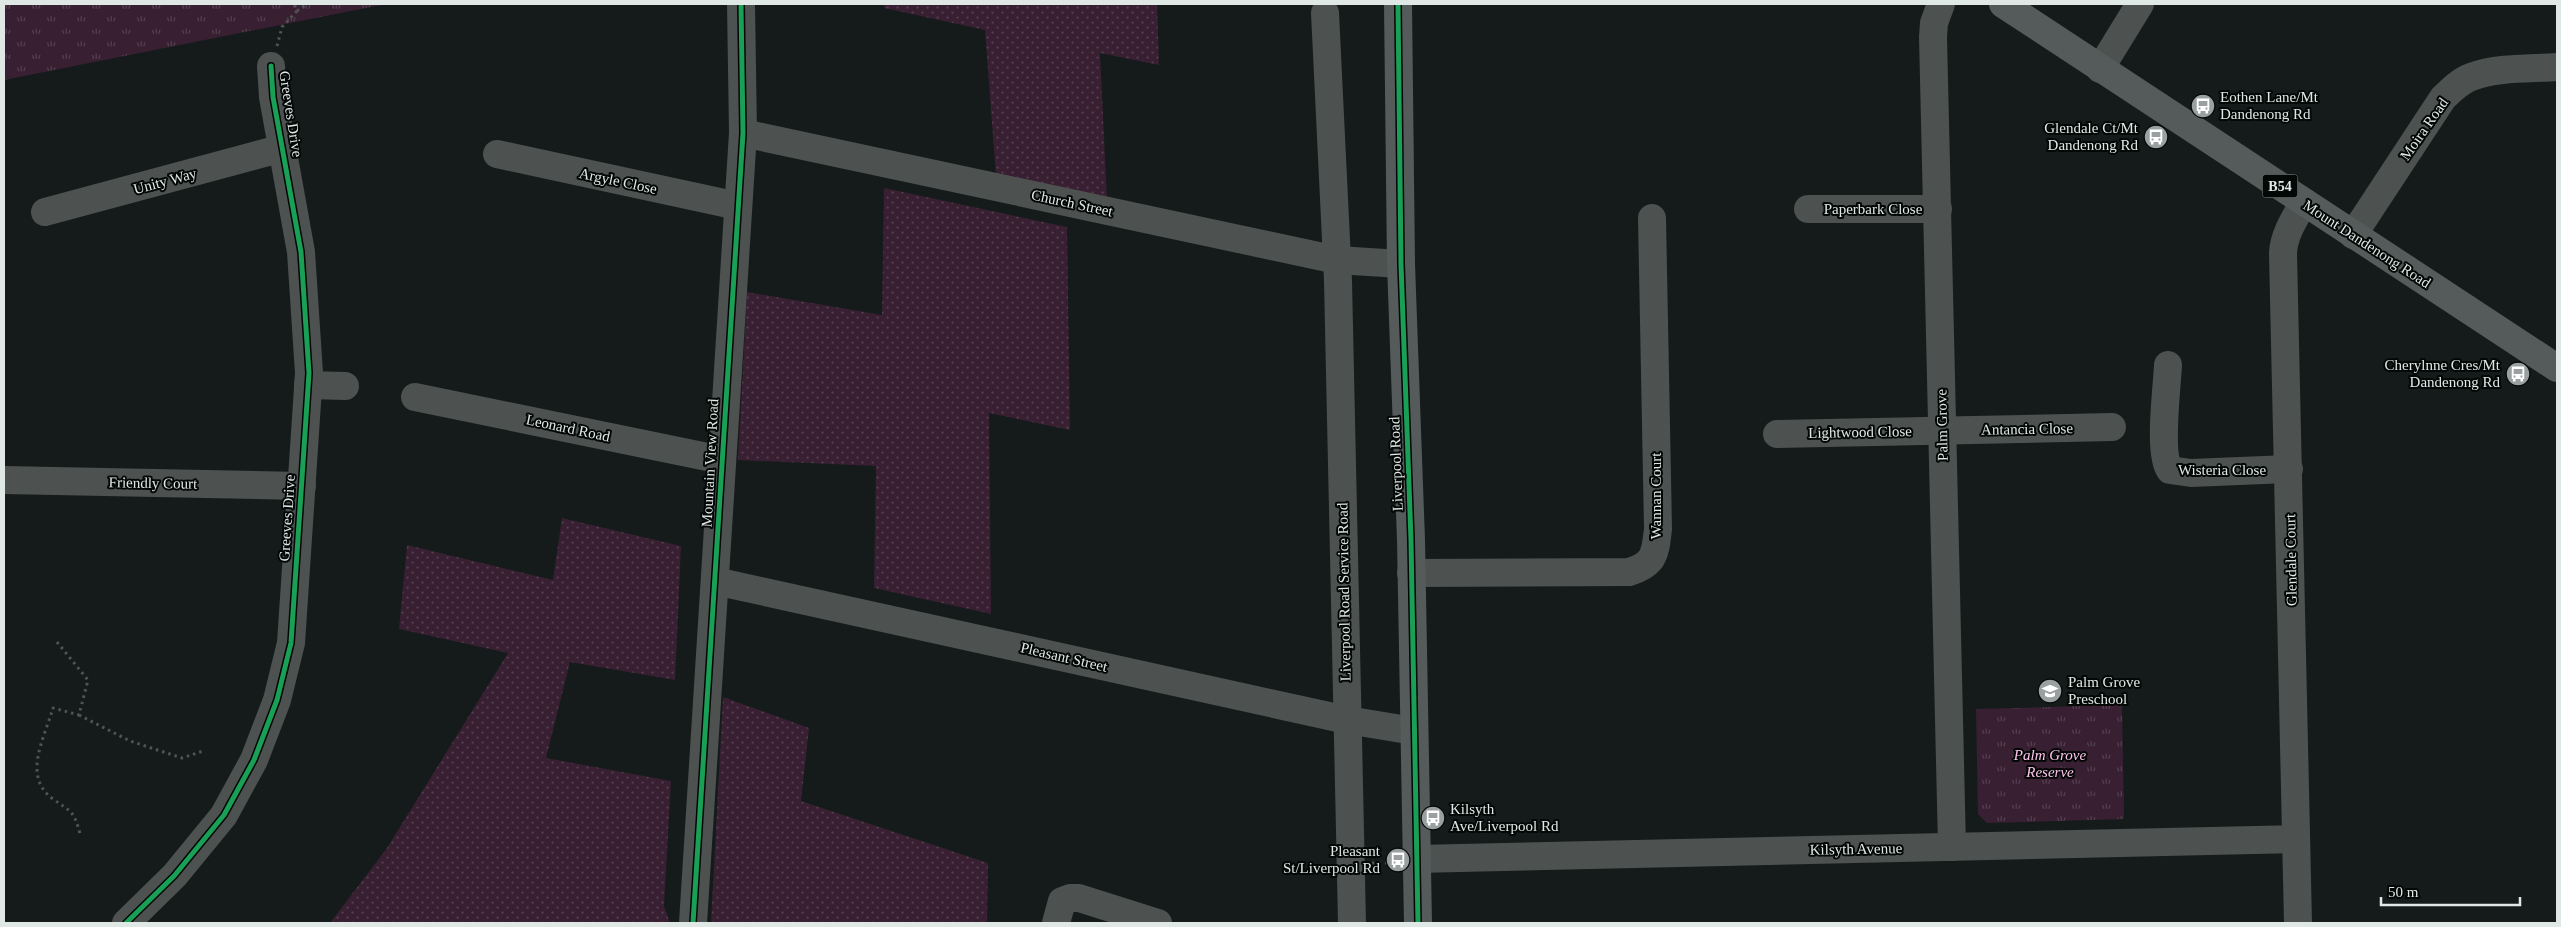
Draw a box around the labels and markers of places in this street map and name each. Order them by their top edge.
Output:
place label: Eothen Lane/Mt Dandenong Rd [2220,89,2319,122]
bus stop icon: Eothen Lane/Mt Dandenong Rd [2190,93,2216,119]
place label: Glendale Ct/Mt Dandenong Rd [2044,120,2139,153]
bus stop icon: Glendale Ct/Mt Dandenong Rd [2143,124,2169,150]
place label: Cherylnne Cres/Mt Dandenong Rd [2385,357,2501,390]
bus stop icon: Cherylnne Cres/Mt Dandenong Rd [2505,361,2531,387]
place label: Palm Grove Preschool [2068,674,2140,707]
school or university icon: Palm Grove Preschool [2037,678,2063,704]
place label: Kilsyth Ave/Liverpool Rd [1450,801,1559,834]
bus stop icon: Kilsyth Ave/Liverpool Rd [1420,805,1446,831]
place label: Pleasant St/Liverpool Rd [1283,843,1381,876]
bus stop icon: Pleasant St/Liverpool Rd [1385,847,1411,873]

